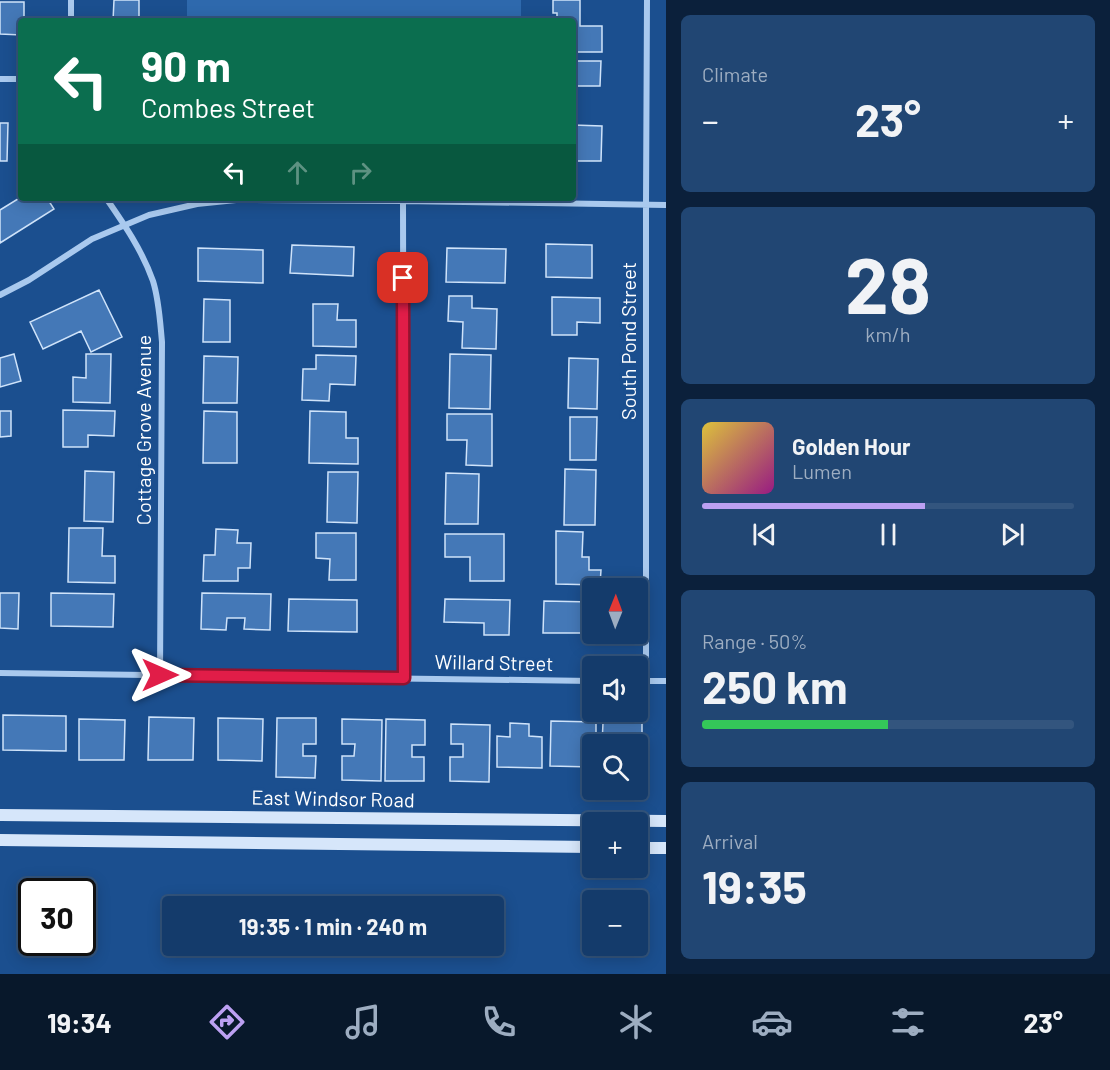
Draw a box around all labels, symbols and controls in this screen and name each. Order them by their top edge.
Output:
text: 90 m [141,40,231,90]
icon: left [42,42,120,120]
text: Climate [702,62,768,86]
text: Combes Street [141,91,315,123]
text: 23° [855,92,921,146]
text: − [702,100,719,140]
text: + [1057,100,1074,140]
icon: left [218,156,251,189]
icon: ahead [281,156,314,189]
icon: right [344,156,377,189]
text: 28 [845,236,931,330]
pin [377,252,428,303]
icon: arrive [386,261,419,294]
street label: South Pond Street [616,262,640,420]
text: km/h [865,322,911,346]
street label: Cottage Grove Avenue [131,335,155,525]
text: Golden Hour [792,433,910,459]
text: Lumen [792,459,852,483]
icon: previous [748,518,781,551]
icon: pause [872,518,905,551]
icon: next [996,518,1029,551]
north arrow [582,578,648,644]
map controls [582,578,648,956]
text: Range · 50% [702,629,807,653]
position arrow [128,643,192,707]
street label: Willard Street [434,649,554,675]
button: sound [582,656,648,722]
text: 250 km [702,659,848,713]
button: search [582,734,648,800]
street label: East Windsor Road [251,785,415,811]
button: + [582,812,648,878]
text: Arrival [702,829,758,853]
text: 19:35 [702,859,807,913]
speed limit sign: 30 [18,878,96,956]
button: − [582,890,648,956]
text: 19:35 · 1 min · 240 m [239,913,427,939]
icon: directions [206,1001,248,1043]
icon: music [342,1001,384,1043]
icon: phone [478,1001,520,1043]
icon: climate [615,1001,657,1043]
icon: car [751,1001,793,1043]
icon: filters [887,1001,929,1043]
text: 19:34 [47,1006,112,1038]
text: 23° [1023,1006,1063,1038]

